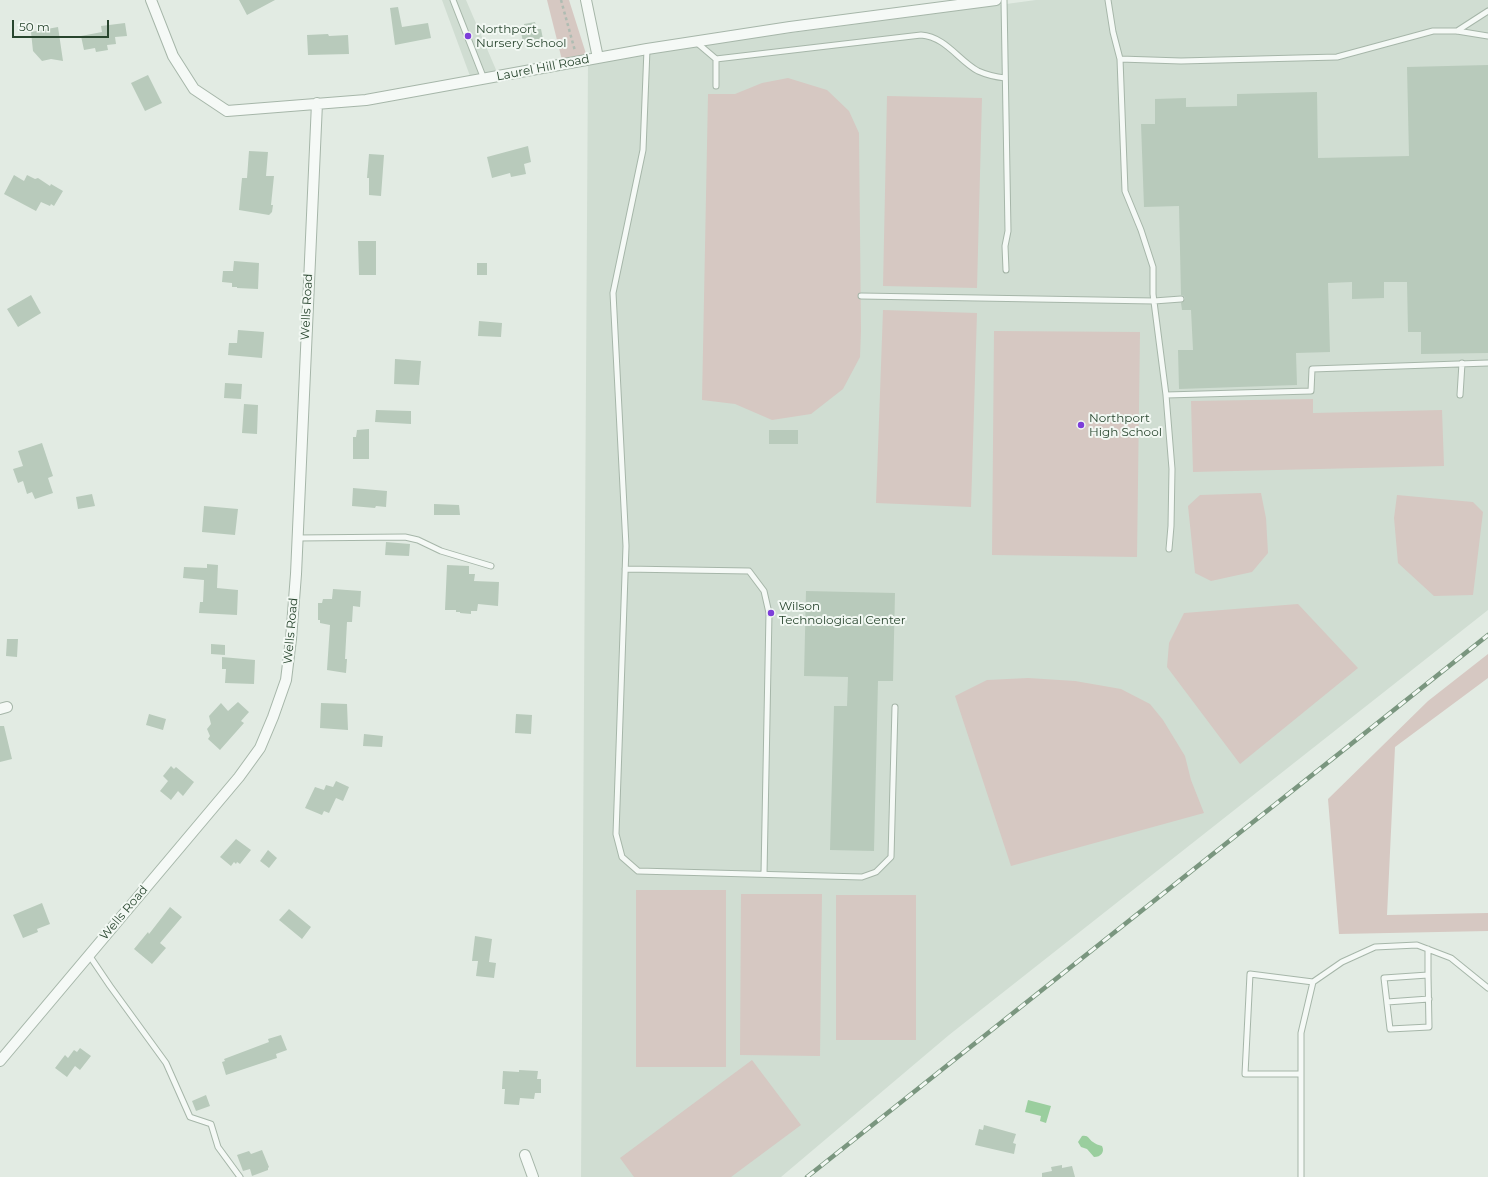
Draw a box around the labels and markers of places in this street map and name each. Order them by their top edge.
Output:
place label: Northport Nursery School [476,22,567,50]
marker: Northport Nursery School [463,31,473,41]
place label: Northport High School [1089,411,1162,439]
marker: Northport High School [1076,420,1086,430]
place label: Wilson Technological Center [779,599,906,627]
marker: Wilson Technological Center [766,608,776,618]

